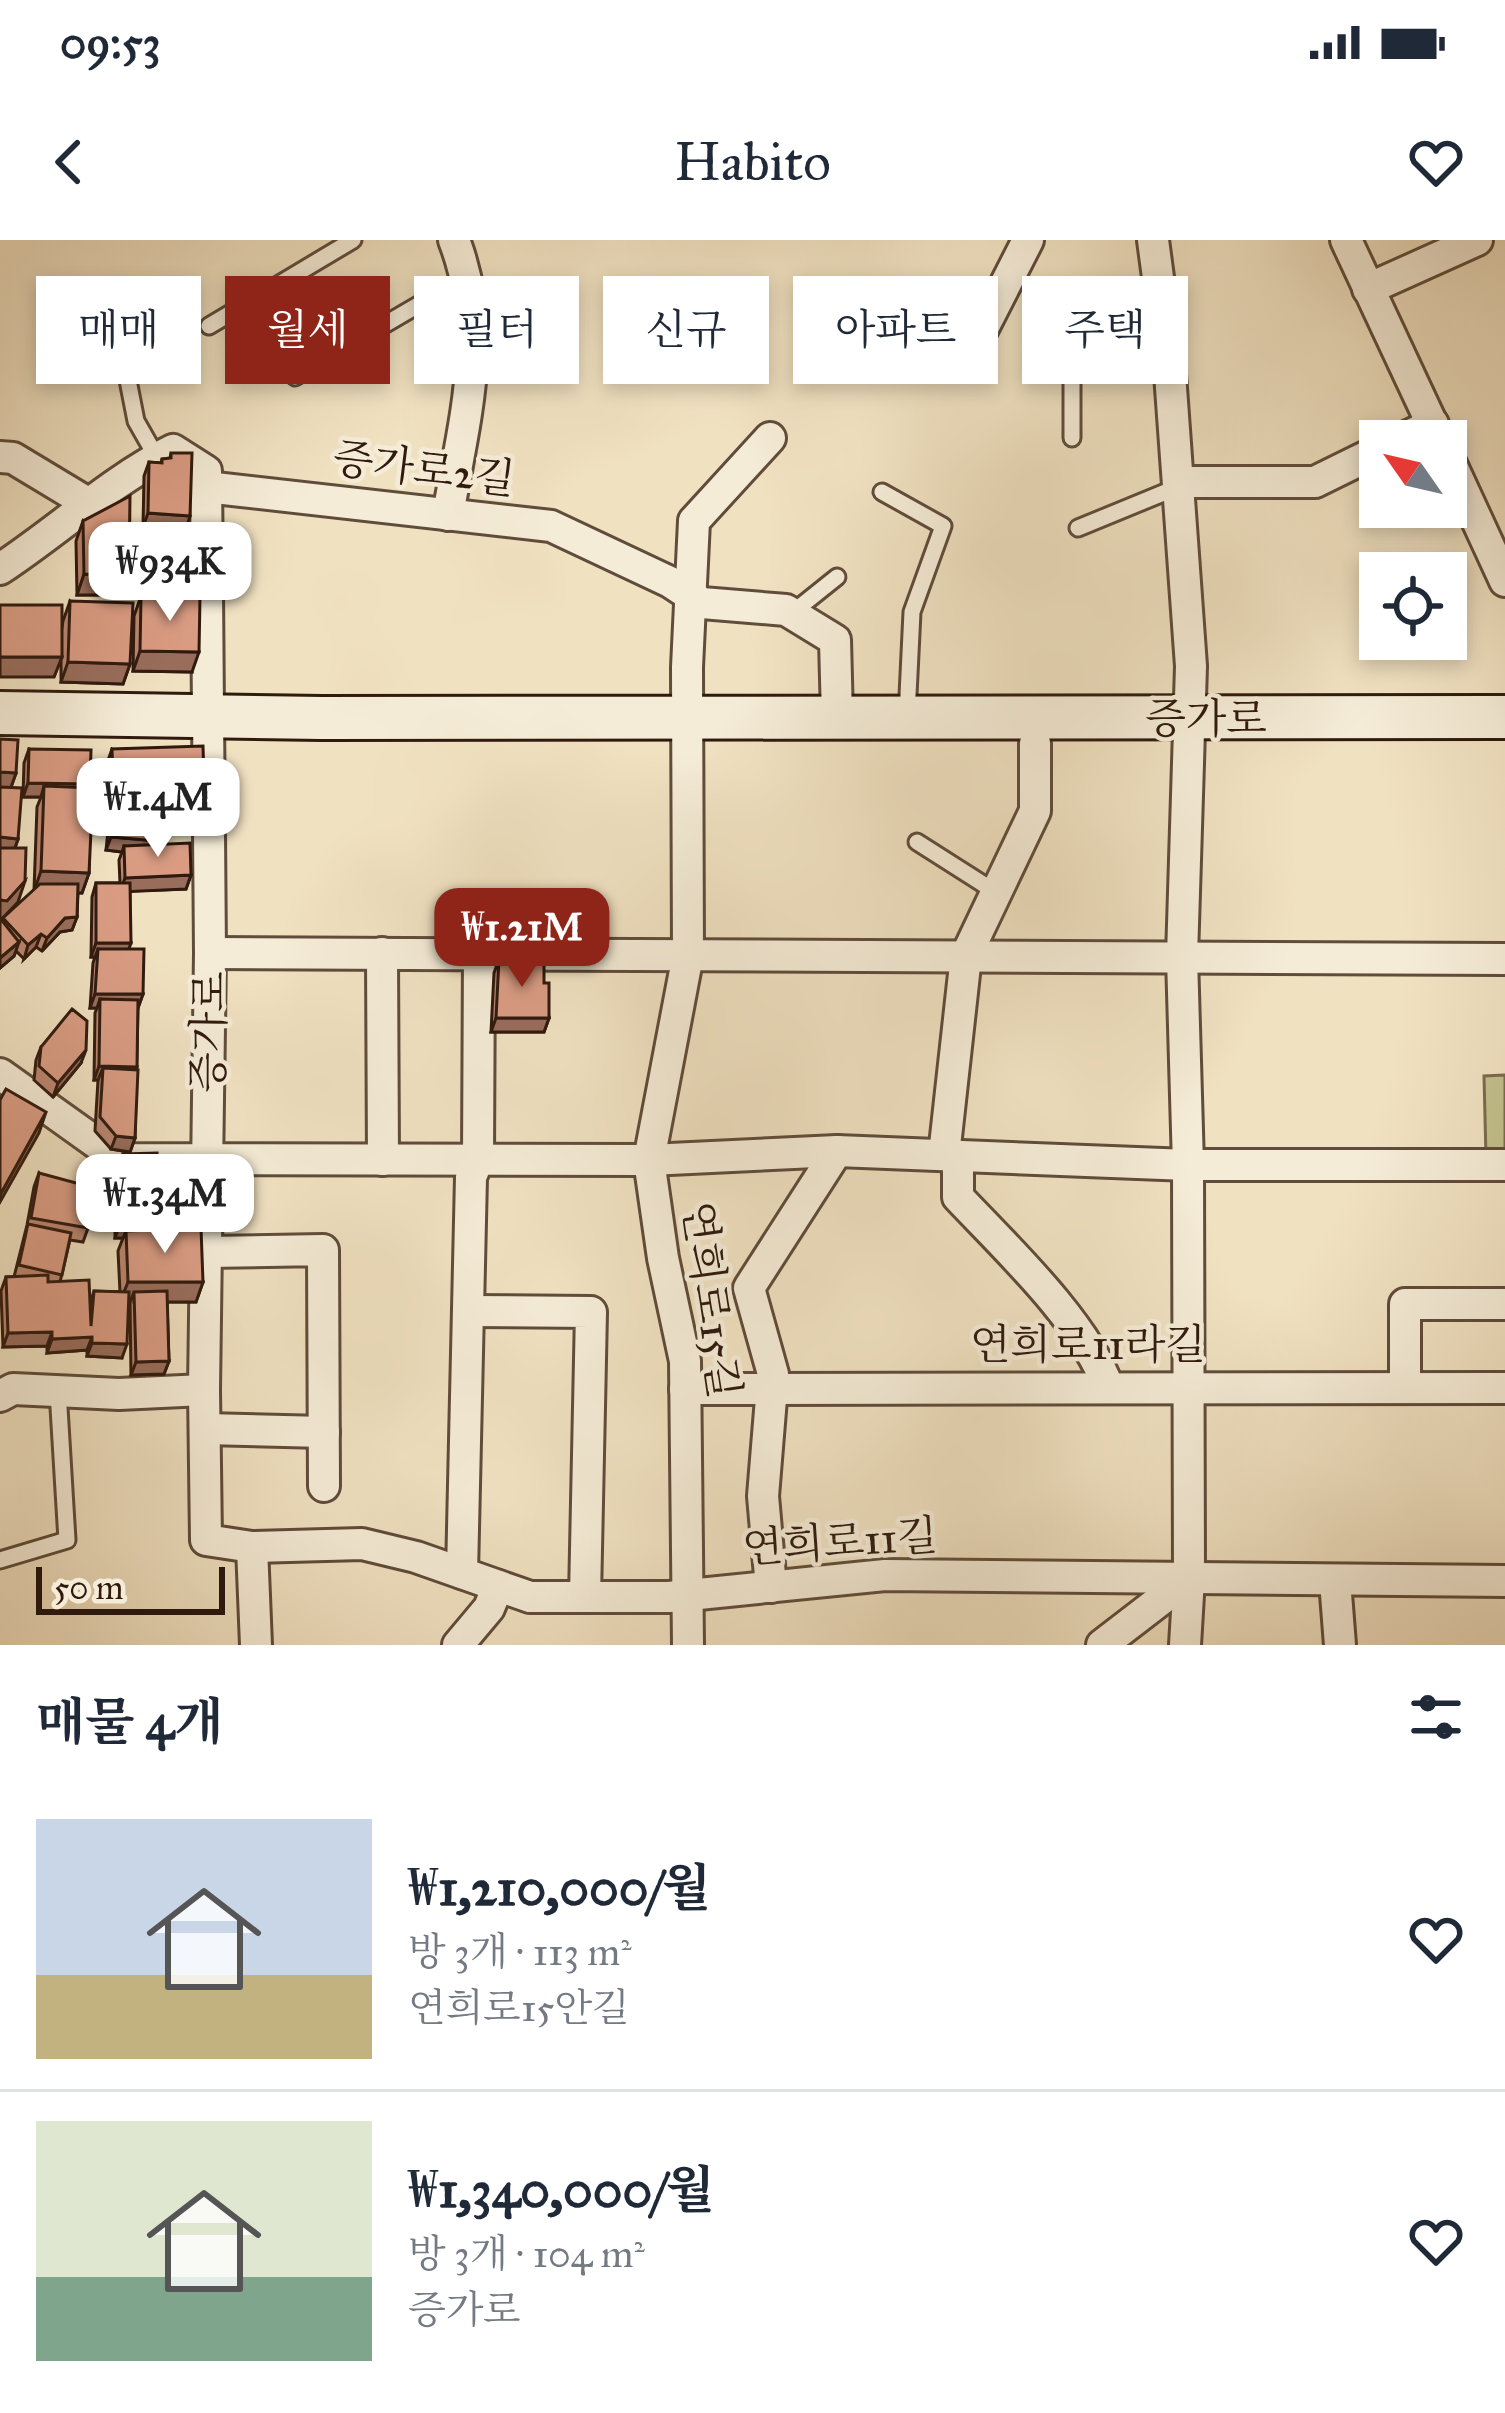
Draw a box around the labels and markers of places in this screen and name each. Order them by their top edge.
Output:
pin: ₩934K [86,522,254,624]
pin: ₩1.4M [74,758,242,860]
pin: ₩1.21M [424,888,620,990]
pin: ₩1.34M [67,1154,263,1256]

